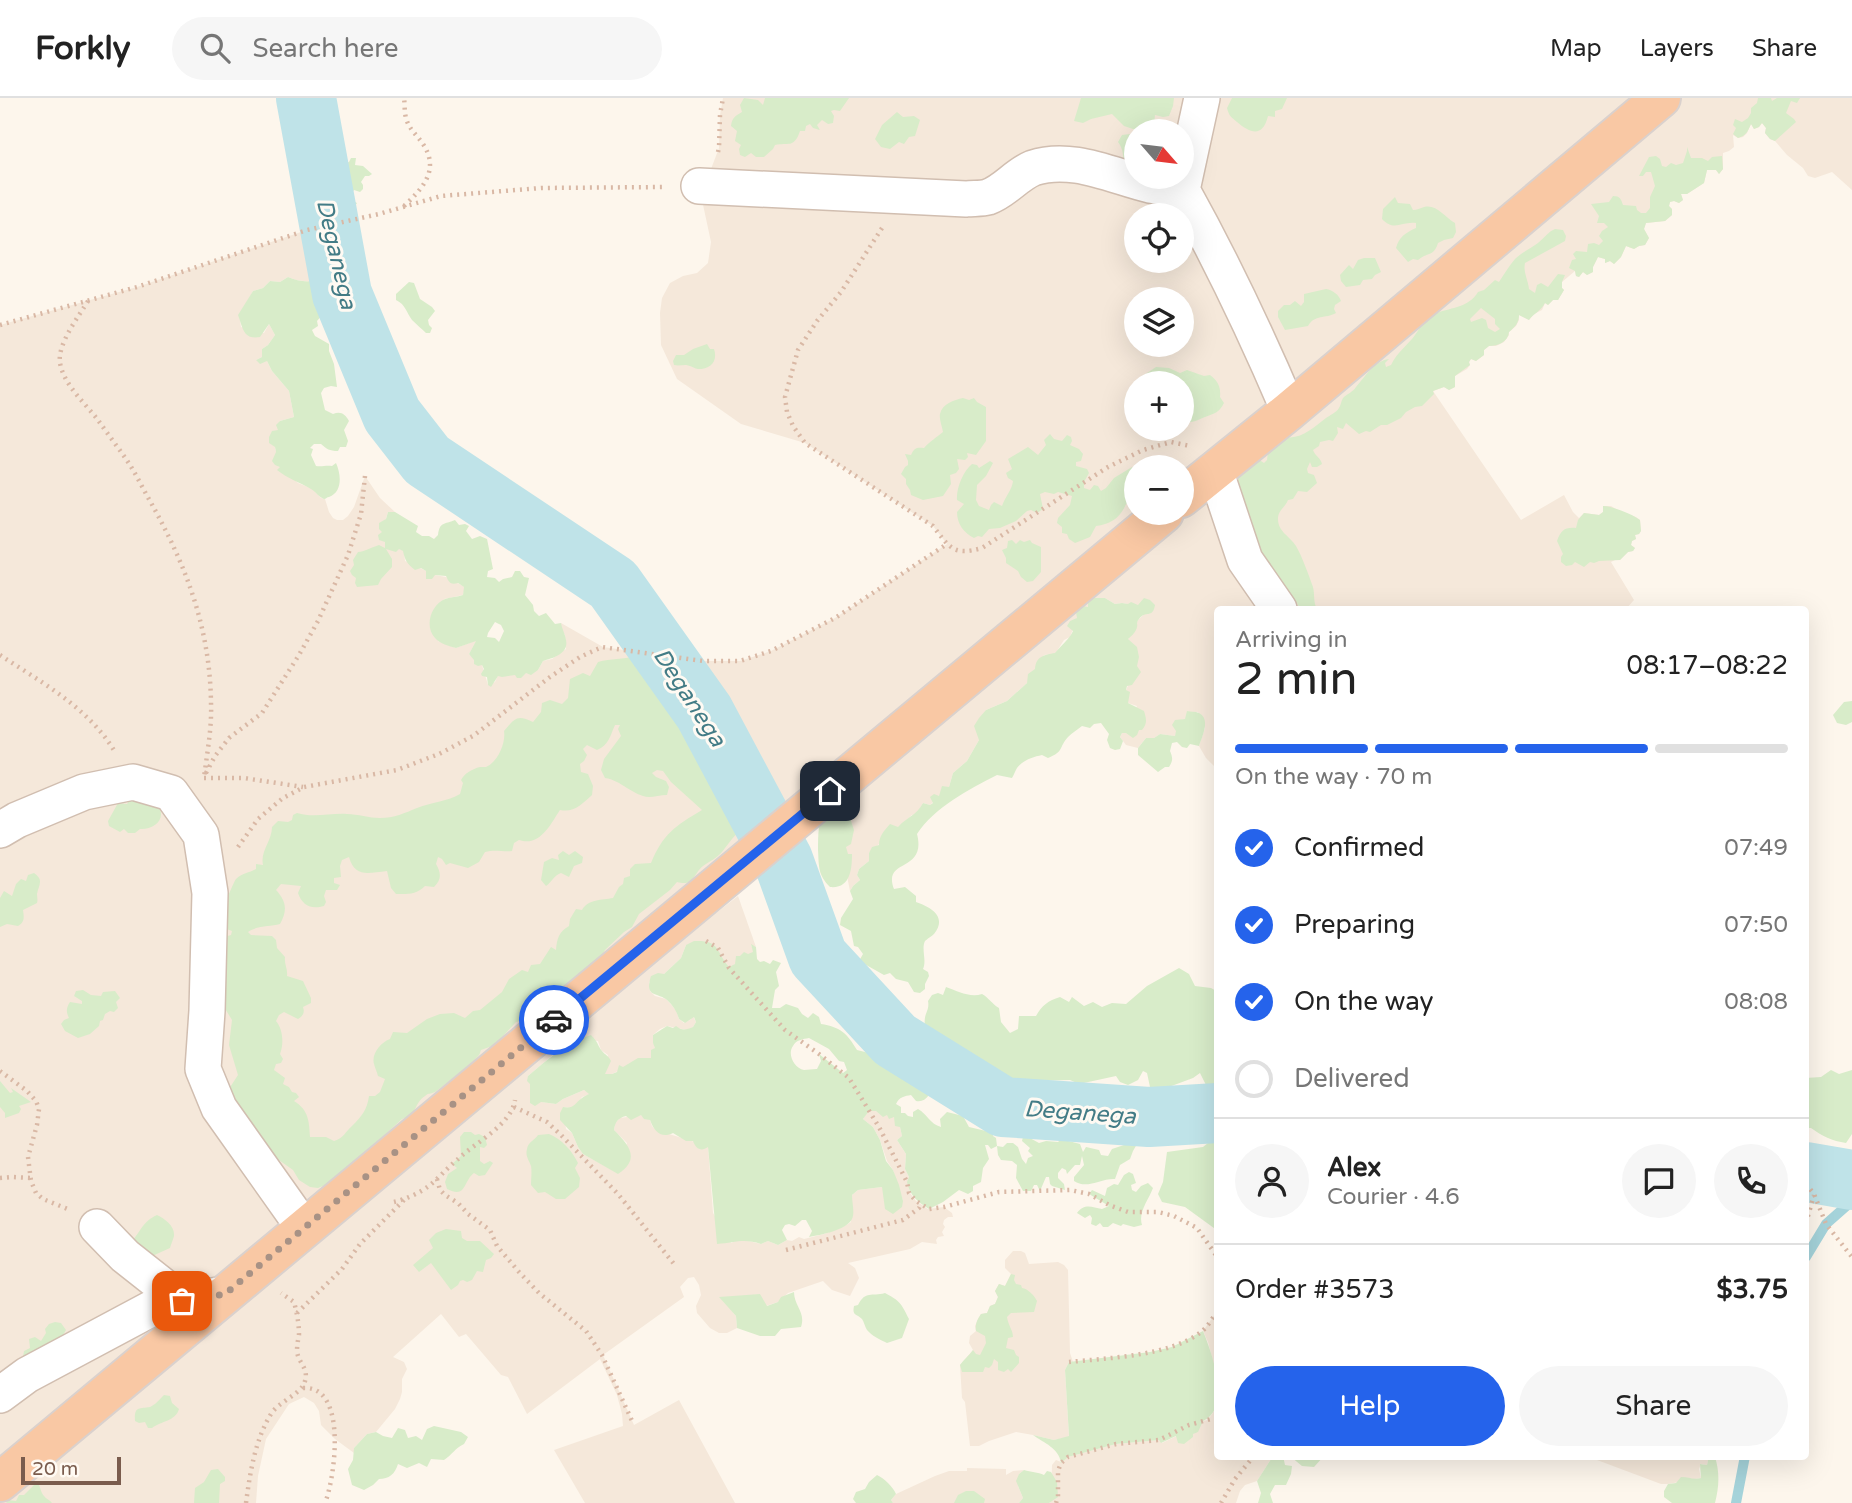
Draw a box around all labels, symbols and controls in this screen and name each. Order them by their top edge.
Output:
search box [172,17,662,80]
text: Forkly [35,29,130,68]
icon: search [196,29,234,67]
text: Search here [252,33,399,64]
text: Map [1550,34,1602,63]
text: Layers [1640,34,1714,63]
text: Share [1752,34,1817,63]
north arrow [1124,119,1194,189]
map controls [1124,119,1194,525]
water label: Deganega [310,197,362,313]
button: locate [1124,203,1194,273]
button: layers [1124,287,1194,357]
button: + [1124,371,1194,441]
button: − [1124,455,1194,525]
text: Arriving in [1235,626,1348,654]
water label: Deganega [647,643,732,753]
text: 08:17–08:22 [1627,650,1788,681]
text: 2 min [1235,652,1358,707]
pin [800,761,860,821]
text: On the way · 70 m [1235,763,1432,791]
icon: home [811,772,849,810]
icon: check [1235,829,1273,867]
text: Confirmed [1294,832,1424,863]
text: 07:49 [1724,834,1788,862]
icon: check [1235,906,1273,944]
text: Preparing [1294,909,1415,940]
text: 07:50 [1724,911,1788,939]
icon: check [1235,983,1273,1021]
courier [519,985,589,1055]
text: On the way [1294,986,1434,1017]
text: 08:08 [1724,988,1788,1016]
icon: car [535,1001,573,1039]
text: Delivered [1294,1063,1410,1094]
water label: Deganega [1023,1095,1138,1131]
button: person [1235,1144,1309,1218]
button: chat [1622,1144,1696,1218]
button: phone [1714,1144,1788,1218]
text: Alex [1327,1152,1381,1183]
text: Courier · 4.6 [1327,1183,1460,1211]
pin [152,1271,212,1331]
text: Order #3573 [1235,1274,1395,1305]
text: $3.75 [1716,1274,1788,1305]
icon: bag [163,1282,201,1320]
button: Help [1235,1366,1505,1446]
button: Share [1519,1366,1788,1446]
scale bar [21,1454,121,1486]
text: 20 m [32,1458,78,1480]

